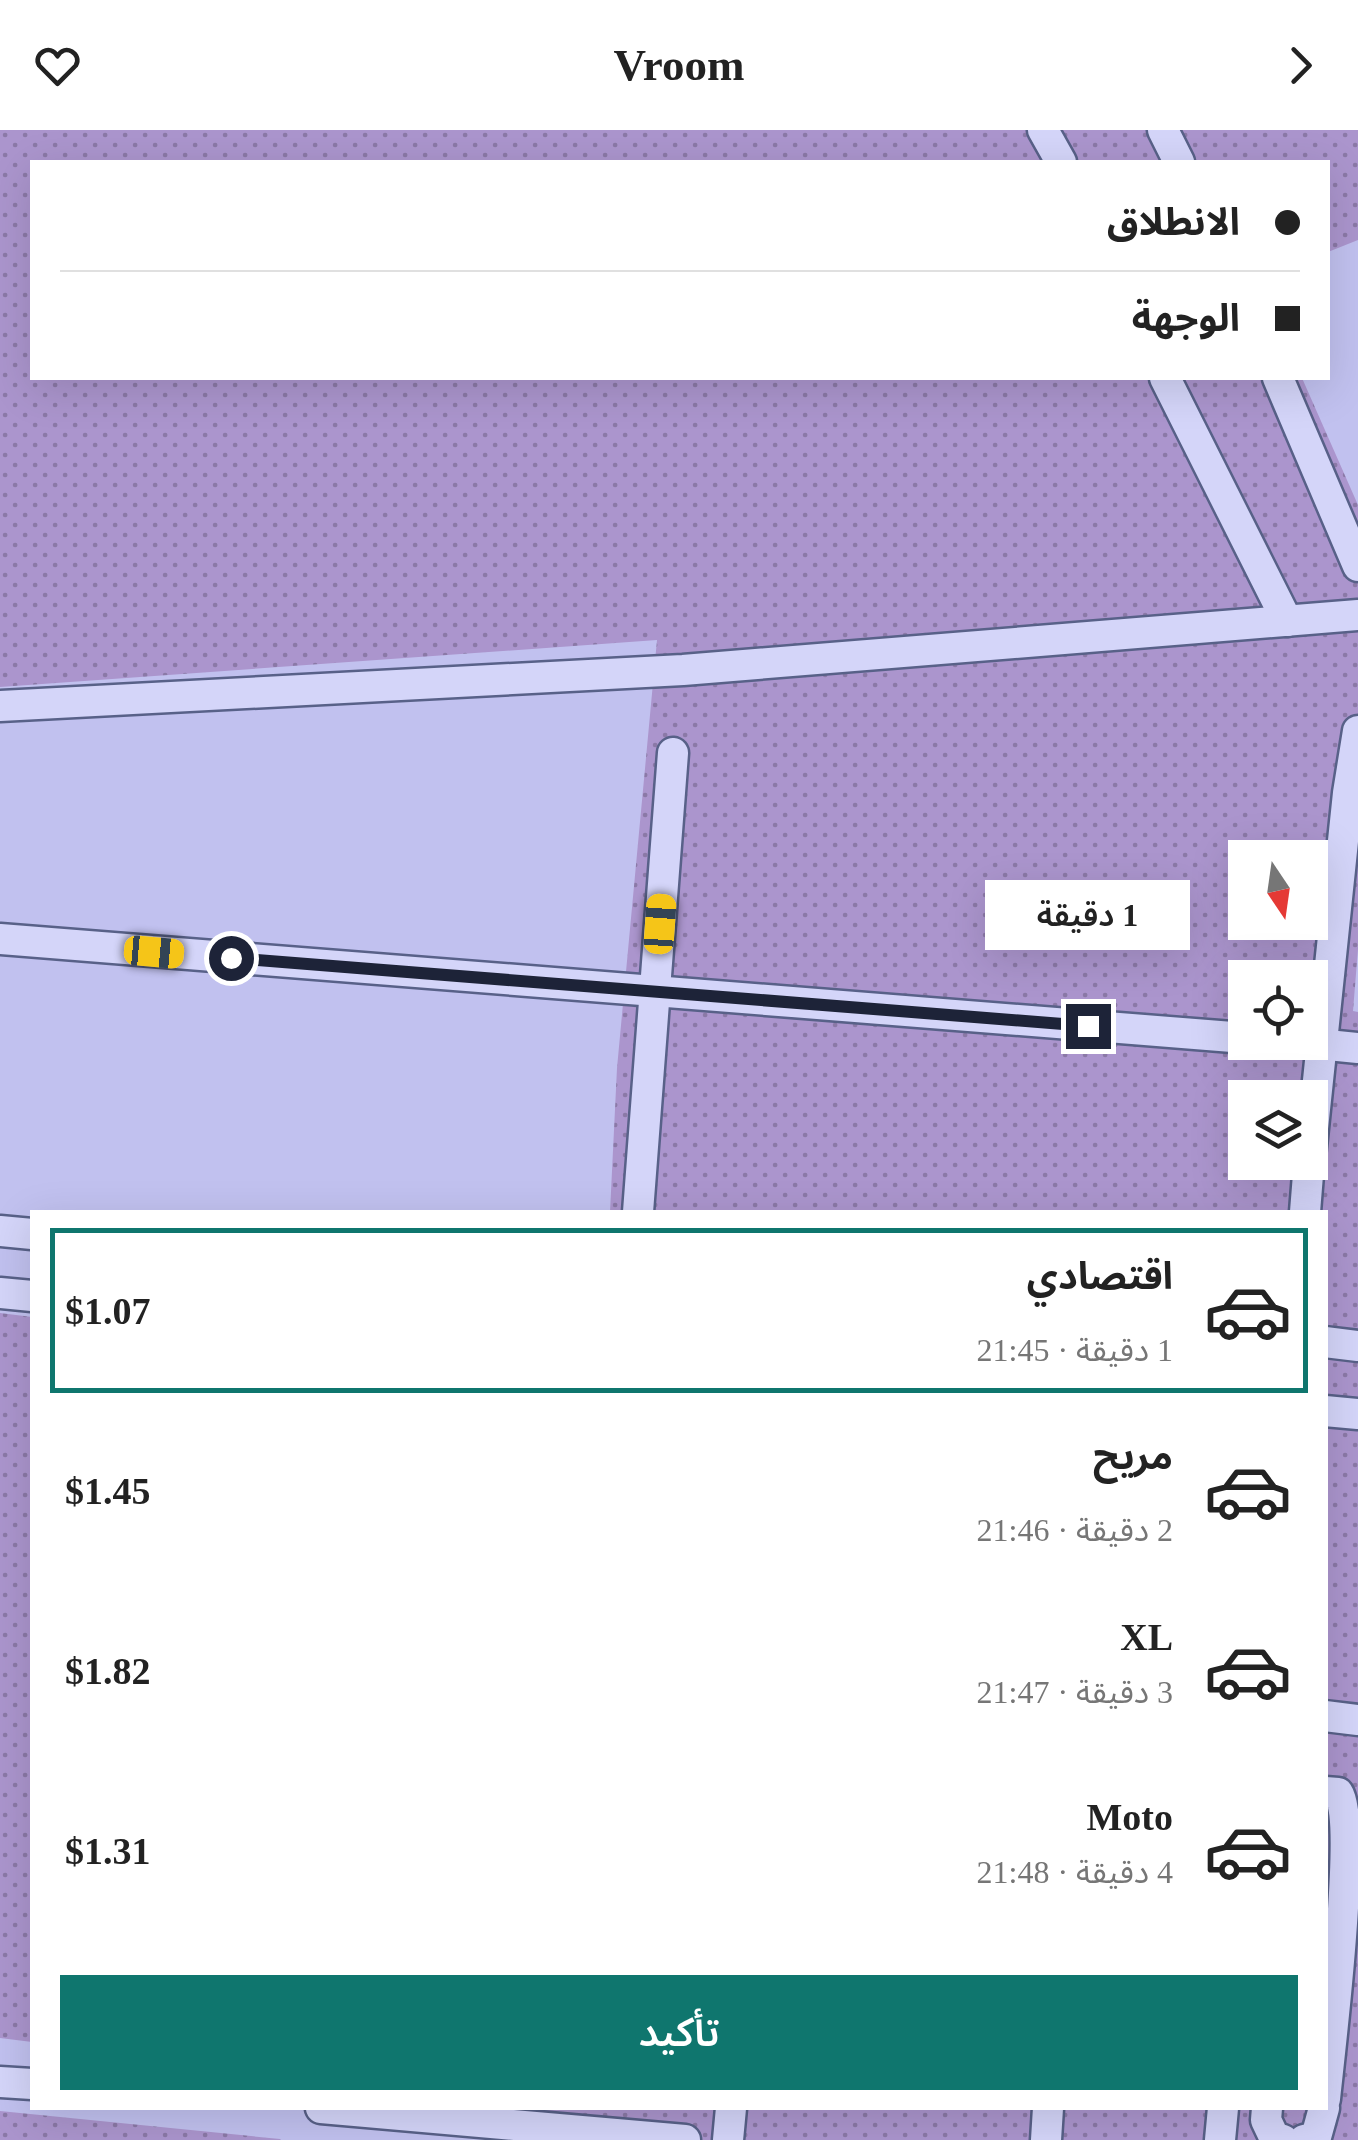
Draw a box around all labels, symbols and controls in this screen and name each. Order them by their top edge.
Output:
icon: heart [30,38,85,93]
icon: forward [1273,38,1328,93]
text: Vroom [614,40,744,90]
text: الانطلاق [1107,201,1240,243]
text: الوجهة [1132,297,1240,339]
north arrow [1228,840,1328,940]
map controls [1228,840,1328,1180]
callout: 1 دقيقة [986,881,1190,951]
car [643,893,677,955]
text: 1 دقيقة [1037,897,1138,933]
car [123,934,185,970]
route start [209,936,254,981]
button: locate [1228,960,1328,1060]
route end [1066,1004,1111,1049]
button: layers [1228,1080,1328,1180]
text: اقتصادي [1027,1255,1173,1297]
icon: car [1203,1266,1293,1356]
text: $1.07 [65,1290,151,1332]
text: 1 دقيقة · 21:45 [977,1332,1173,1368]
text: مريح [1093,1435,1173,1477]
icon: car [1203,1446,1293,1536]
text: $1.45 [65,1470,151,1512]
text: 2 دقيقة · 21:46 [977,1512,1173,1548]
text: XL [1120,1616,1173,1658]
icon: car [1203,1626,1293,1716]
text: $1.82 [65,1650,151,1692]
text: 3 دقيقة · 21:47 [977,1674,1173,1710]
text: Moto [1086,1796,1173,1838]
icon: car [1203,1806,1293,1896]
text: $1.31 [65,1830,151,1872]
text: 4 دقيقة · 21:48 [977,1854,1173,1890]
button: تأكيد [60,1975,1298,2090]

